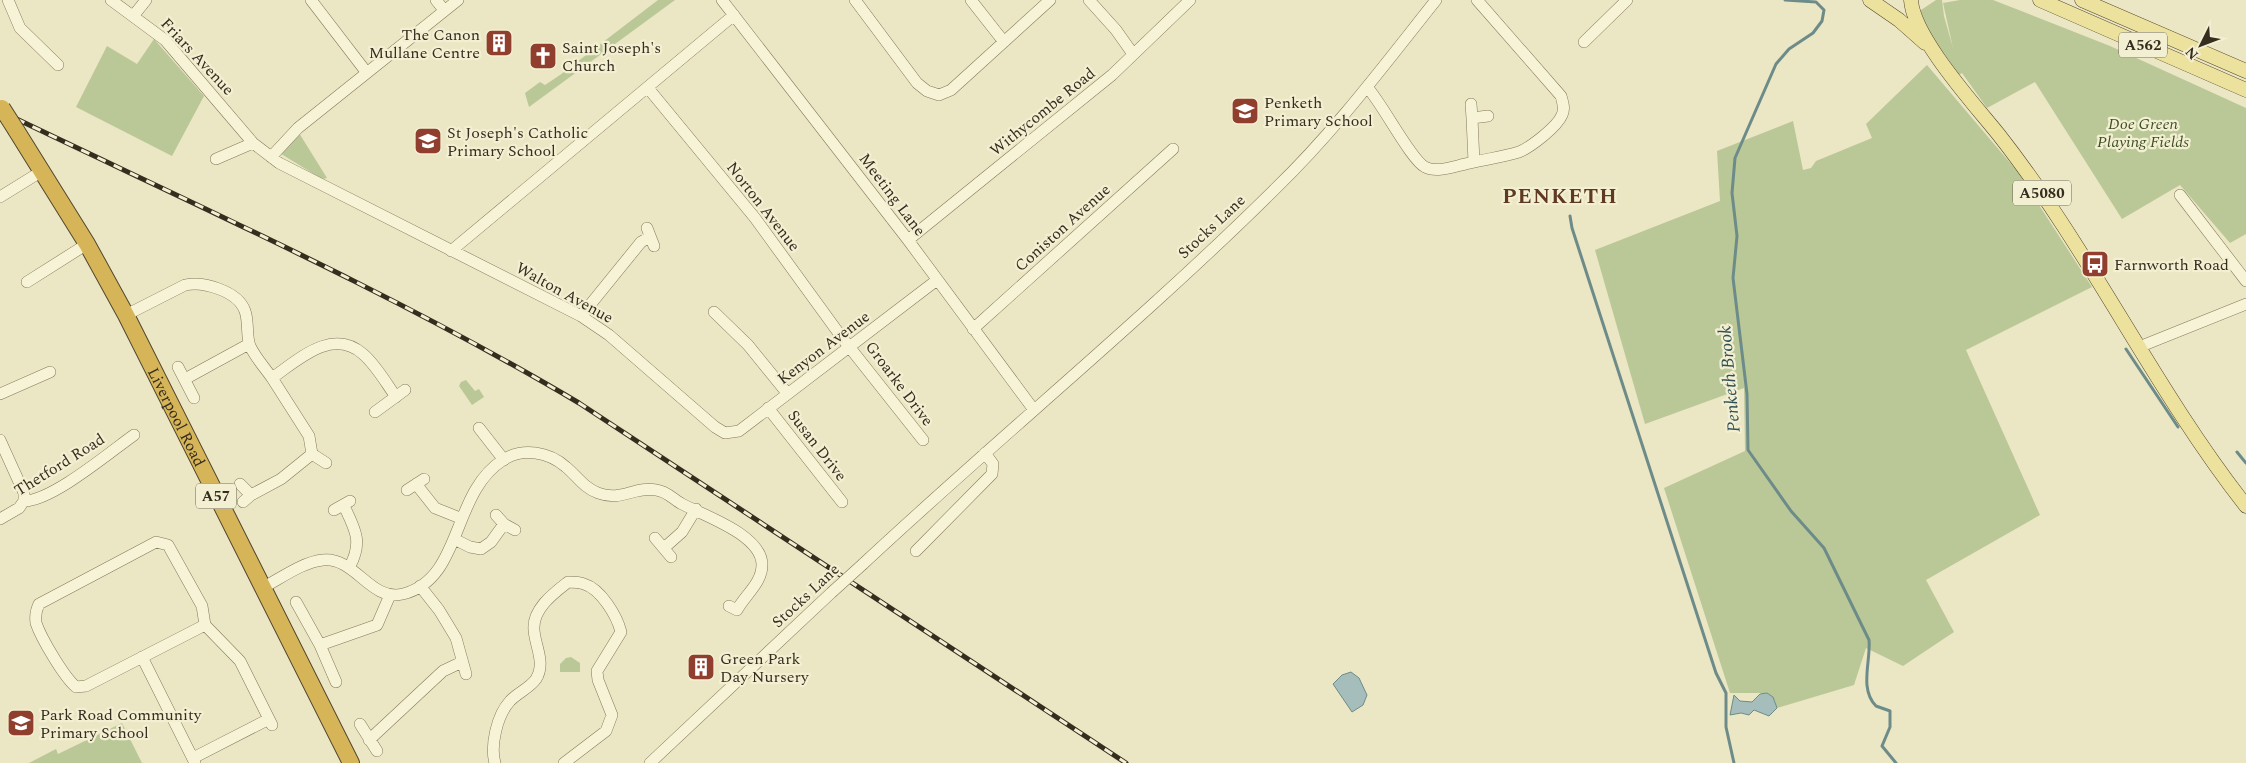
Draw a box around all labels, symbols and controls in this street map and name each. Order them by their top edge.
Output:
street label: Friars Avenue [155,12,240,101]
north arrow [2176,20,2226,70]
place label: The Canon Mullane Centre [369,23,480,65]
building icon: The Canon Mullane Centre [484,28,514,58]
road number: A562 [2119,32,2167,58]
place label: Saint Joseph's Church [562,36,661,78]
church icon: Saint Joseph's Church [528,41,558,71]
text: N [2180,42,2203,65]
street label: Withycombe Road [985,62,1101,162]
place label: Penketh Primary School [1264,91,1373,133]
school or university icon: Penketh Primary School [1230,96,1260,126]
park label: Doe Green Playing Fields [2097,112,2189,154]
place label: St Joseph's Catholic Primary School [447,121,588,163]
school or university icon: St Joseph's Catholic Primary School [413,126,443,156]
street label: Meeting Lane [853,148,931,241]
street label: Norton Avenue [720,157,806,257]
street label: Coniston Avenue [1009,178,1116,277]
road number: A5080 [2013,180,2071,206]
district label: PENKETH [1502,181,1618,213]
street label: Stocks Lane [1172,189,1251,265]
bus stop icon: Farnworth Road [2080,249,2110,279]
place label: Farnworth Road [2114,253,2229,277]
street label: Walton Avenue [511,256,618,330]
street label: Kenyon Avenue [772,305,875,391]
water label: Penketh Brook [1711,324,1748,434]
street label: Groarke Drive [859,336,939,431]
street label: Liverpool Road [141,363,211,471]
street label: Susan Drive [782,405,853,486]
street label: Thetford Road [10,427,110,502]
road number: A57 [196,484,236,508]
street label: Stocks Lane [766,558,845,634]
place label: Green Park Day Nursery [720,647,810,689]
building icon: Green Park Day Nursery [686,652,716,682]
place label: Park Road Community Primary School [40,703,203,745]
school or university icon: Park Road Community Primary School [6,708,36,738]

